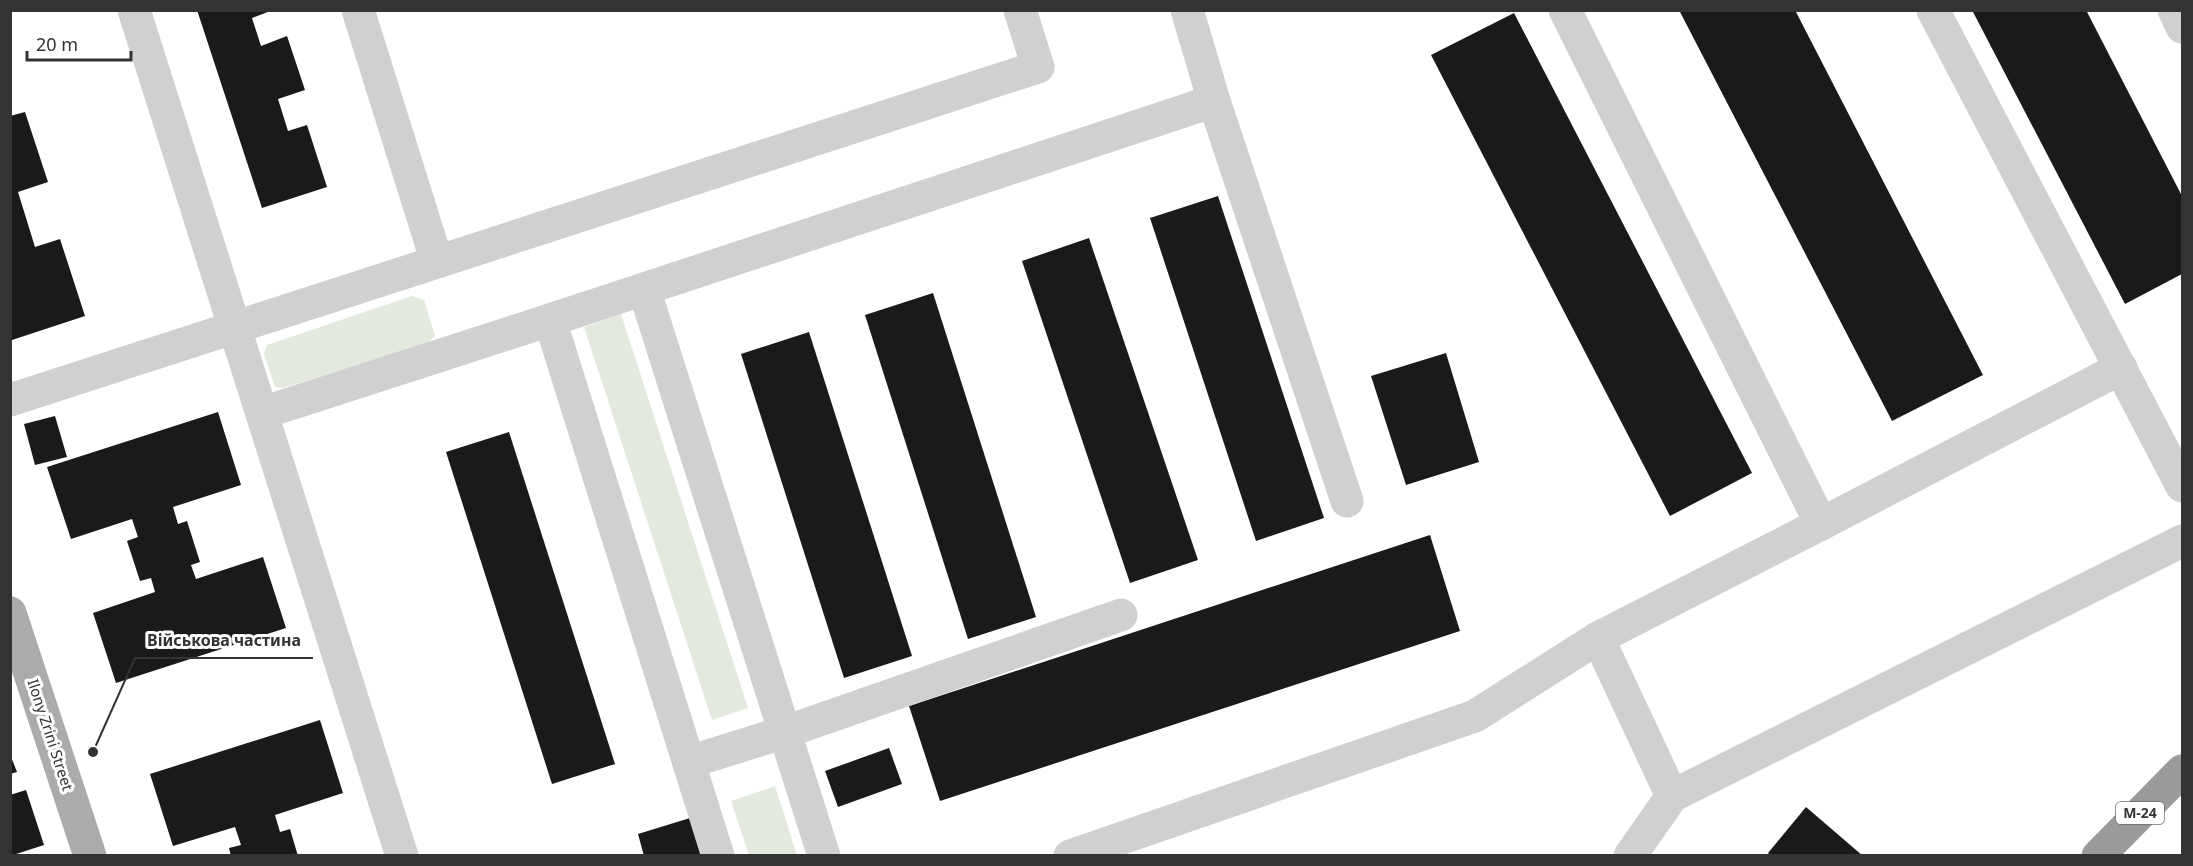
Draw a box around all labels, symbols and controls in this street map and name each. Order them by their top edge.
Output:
scale bar [27,24,130,62]
text: 20 m [36,32,78,56]
callout: Військова частина [135,624,313,658]
text: Військова частина [147,629,301,651]
street label: Ilony Zrini Street [23,676,79,794]
road number: М-24 [2116,802,2164,824]

